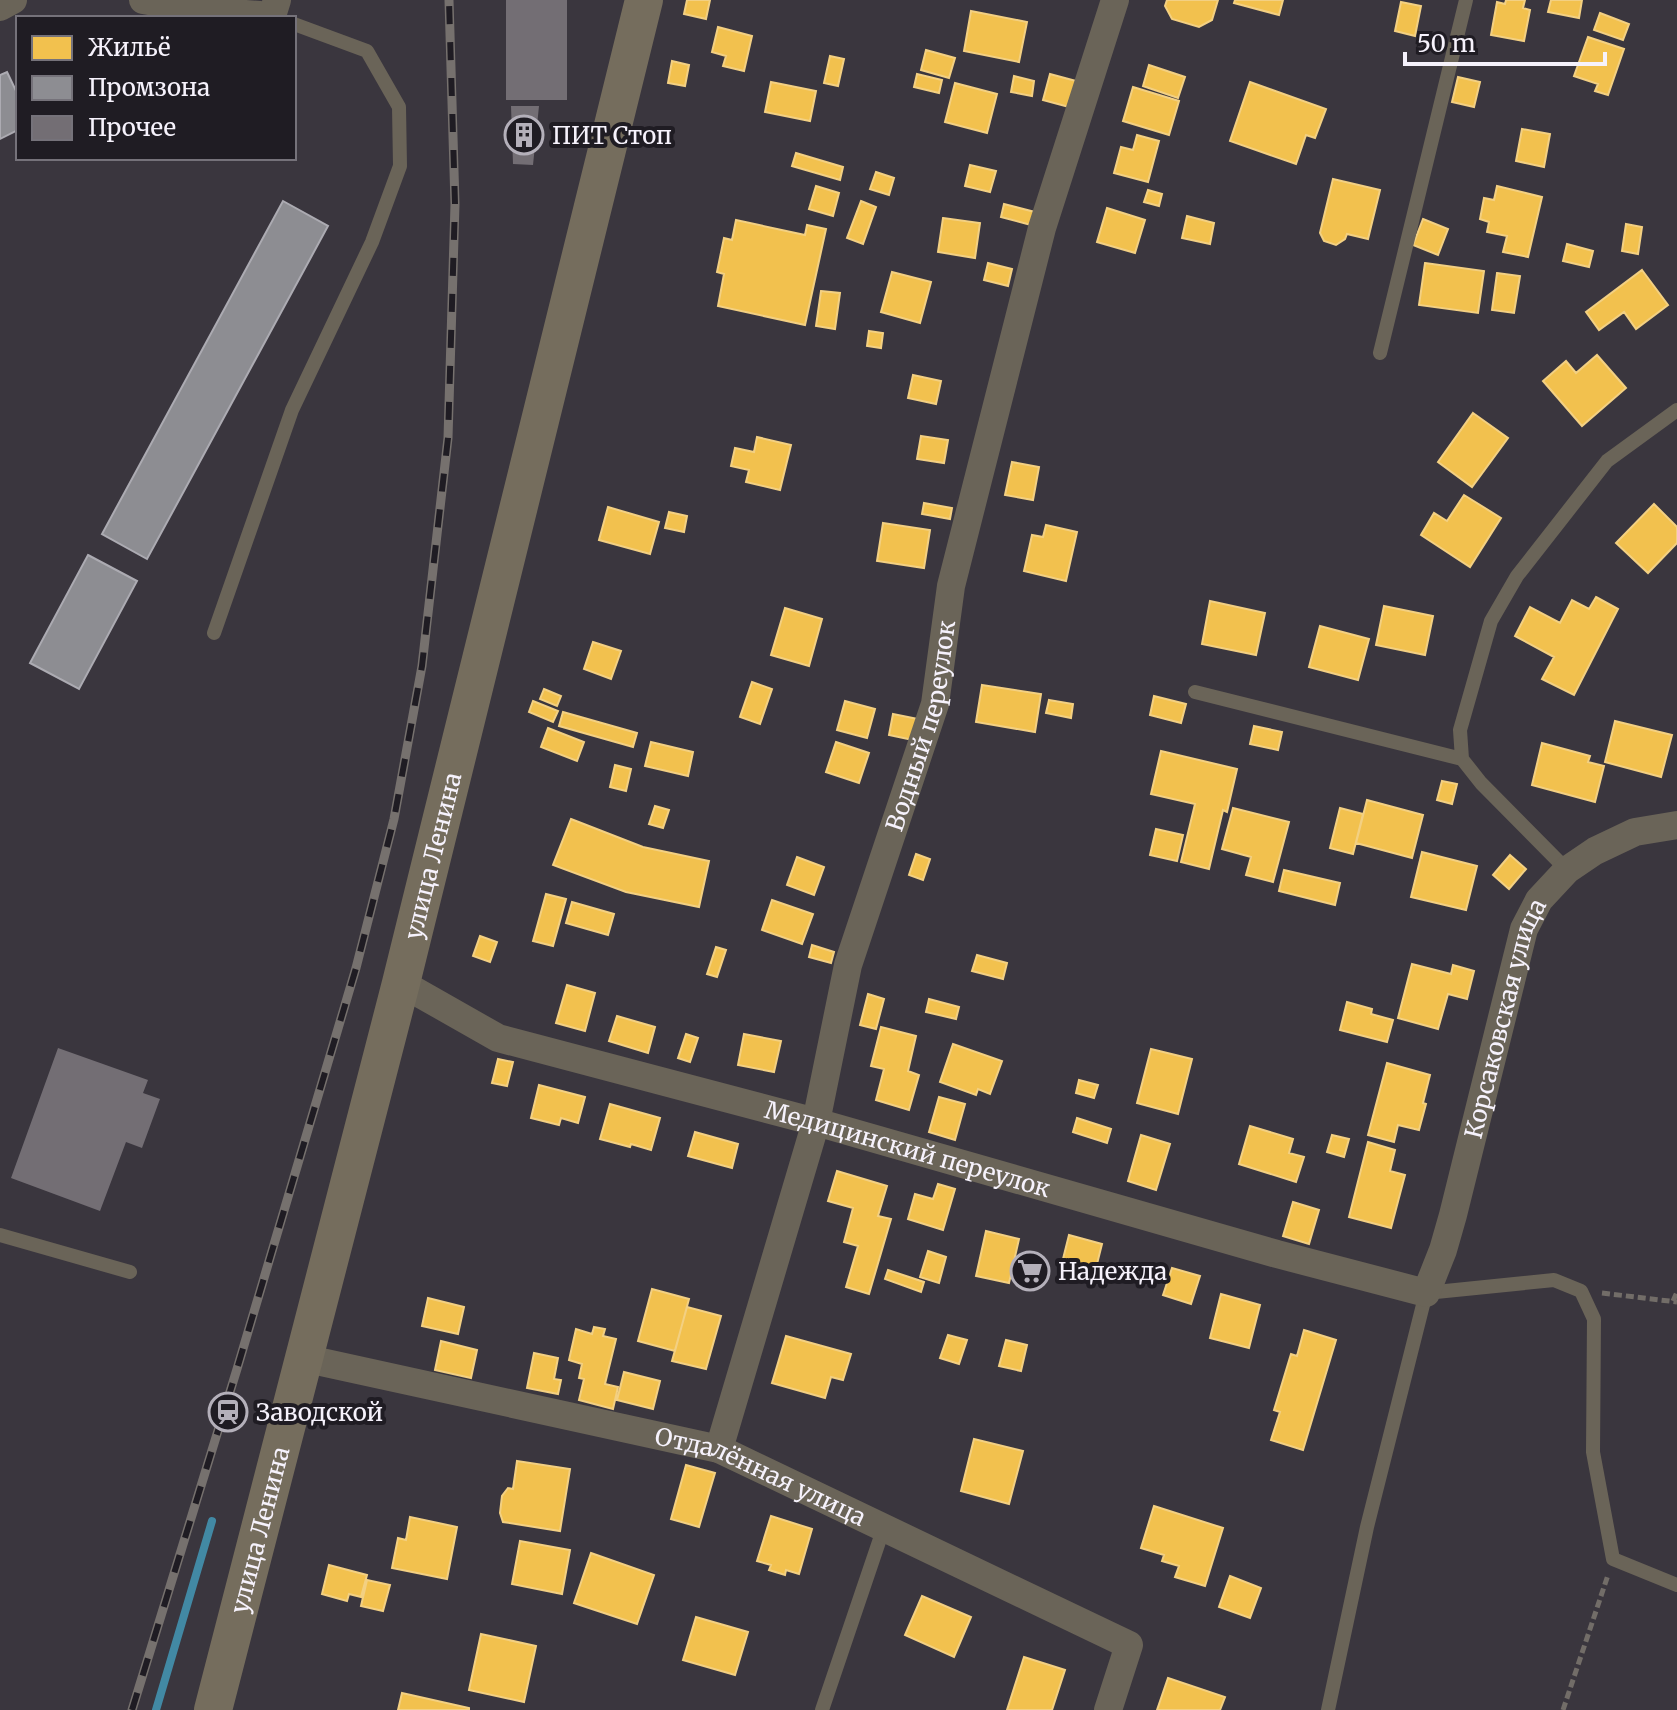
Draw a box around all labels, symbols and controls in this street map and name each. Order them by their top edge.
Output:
legend [16,16,296,160]
scale bar [1405,16,1605,66]
text: 50 m [1417,28,1476,59]
text: Жильё [88,32,171,63]
text: Промзона [88,72,210,103]
text: Прочее [88,112,176,143]
building icon: ПИТ Стоп [503,114,545,156]
place label: ПИТ Стоп [552,120,672,151]
street label: Водный переулок [878,618,962,835]
street label: улица Ленина [397,769,468,942]
street label: Корсаковская улица [1457,893,1553,1142]
street label: Медицинский переулок [762,1094,1054,1204]
supermarket icon: Надежда [1009,1250,1051,1292]
place label: Надежда [1058,1256,1167,1287]
station icon: Заводской [207,1391,249,1433]
place label: Заводской [256,1397,383,1428]
street label: Отдалённая улица [652,1420,871,1533]
street label: улица Ленина [223,1443,296,1617]

